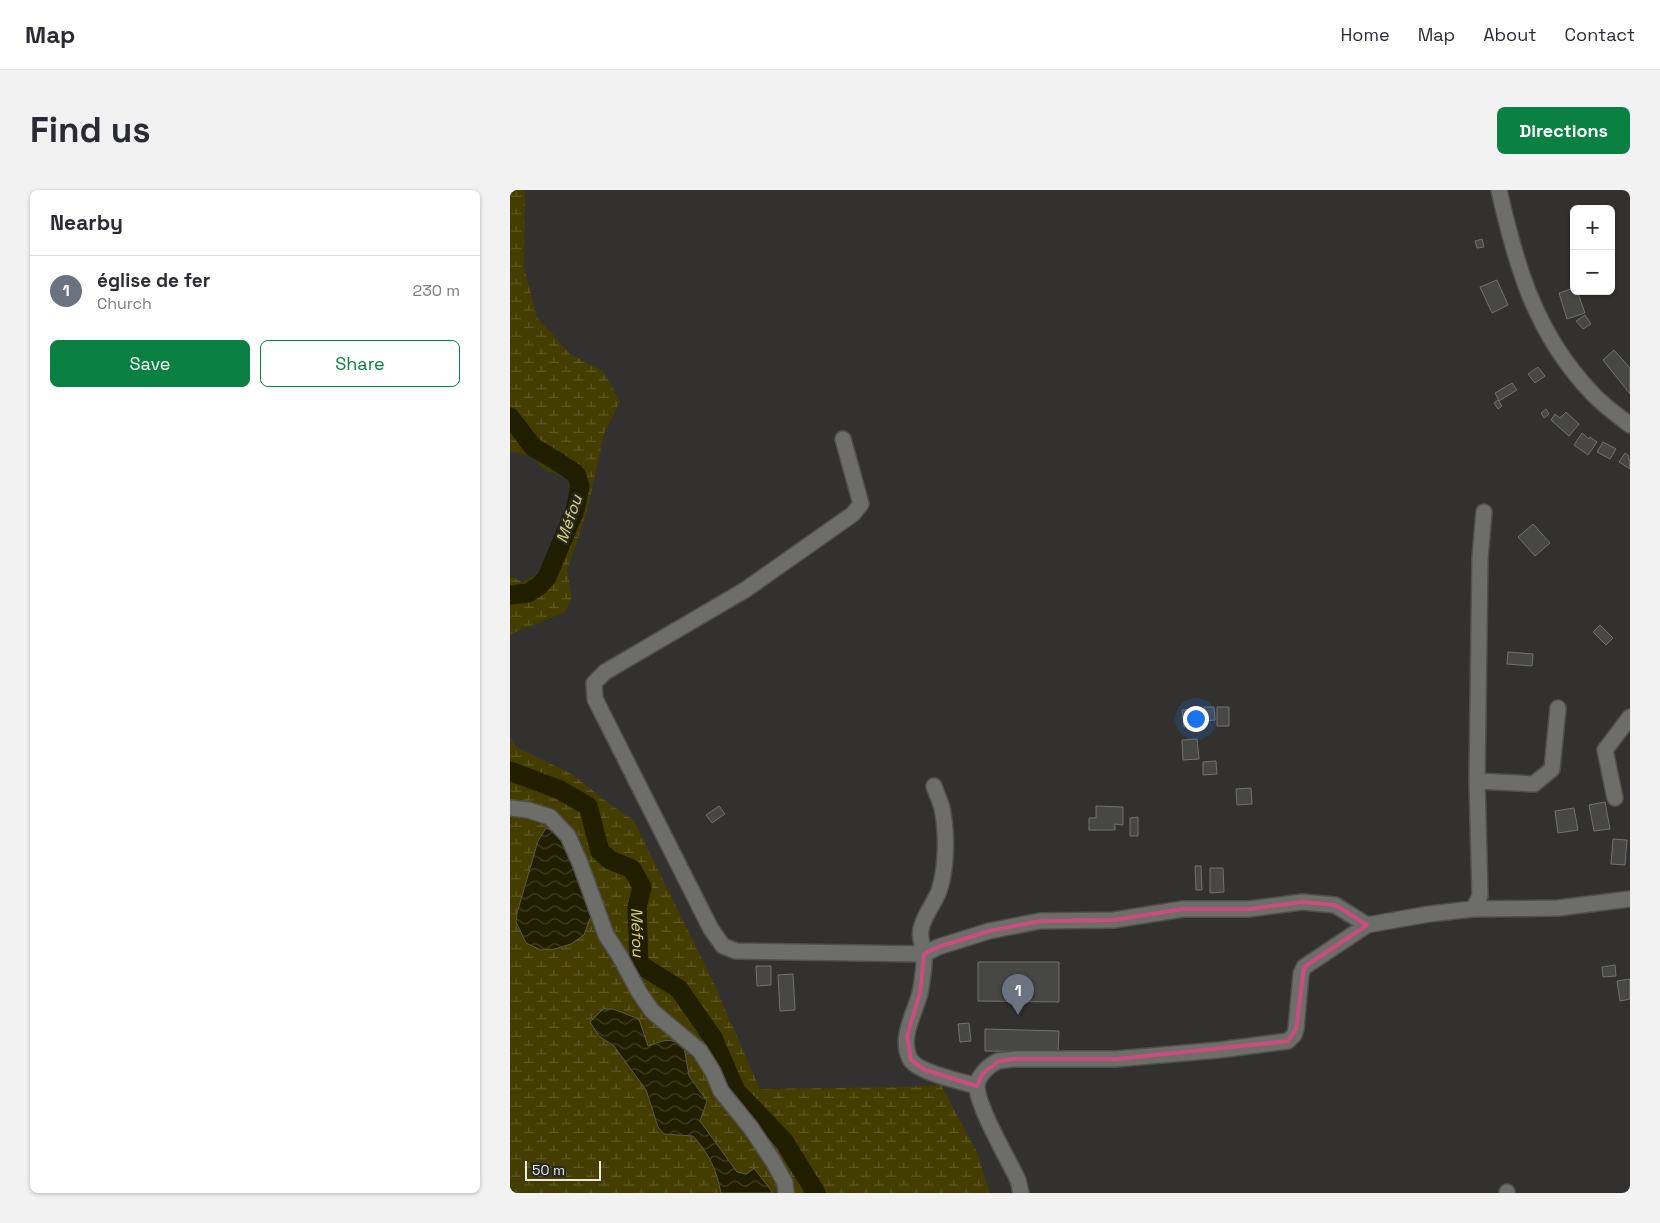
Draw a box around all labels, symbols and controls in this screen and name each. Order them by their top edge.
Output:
text: Map [25,19,75,50]
text: Home [1341,23,1390,46]
text: Map [1418,23,1455,46]
text: About [1483,23,1537,46]
text: Contact [1565,23,1635,46]
button: Directions [1497,107,1630,154]
text: Find us [30,108,151,152]
map controls [1570,205,1615,295]
button: + [1570,205,1615,250]
text: Nearby [50,209,123,236]
button: − [1570,250,1615,295]
text: église de fer [97,268,210,293]
text: 1 [62,280,70,301]
text: 230 m [413,280,460,301]
text: Church [97,293,152,314]
button: Save [50,340,250,387]
button: Share [260,340,460,387]
water label: Méfou [551,491,587,546]
your location [1183,706,1209,732]
water label: Méfou [627,907,649,959]
pin: 1 [1002,974,1034,1015]
scale bar [525,1158,601,1181]
text: 50 m [532,1161,565,1179]

